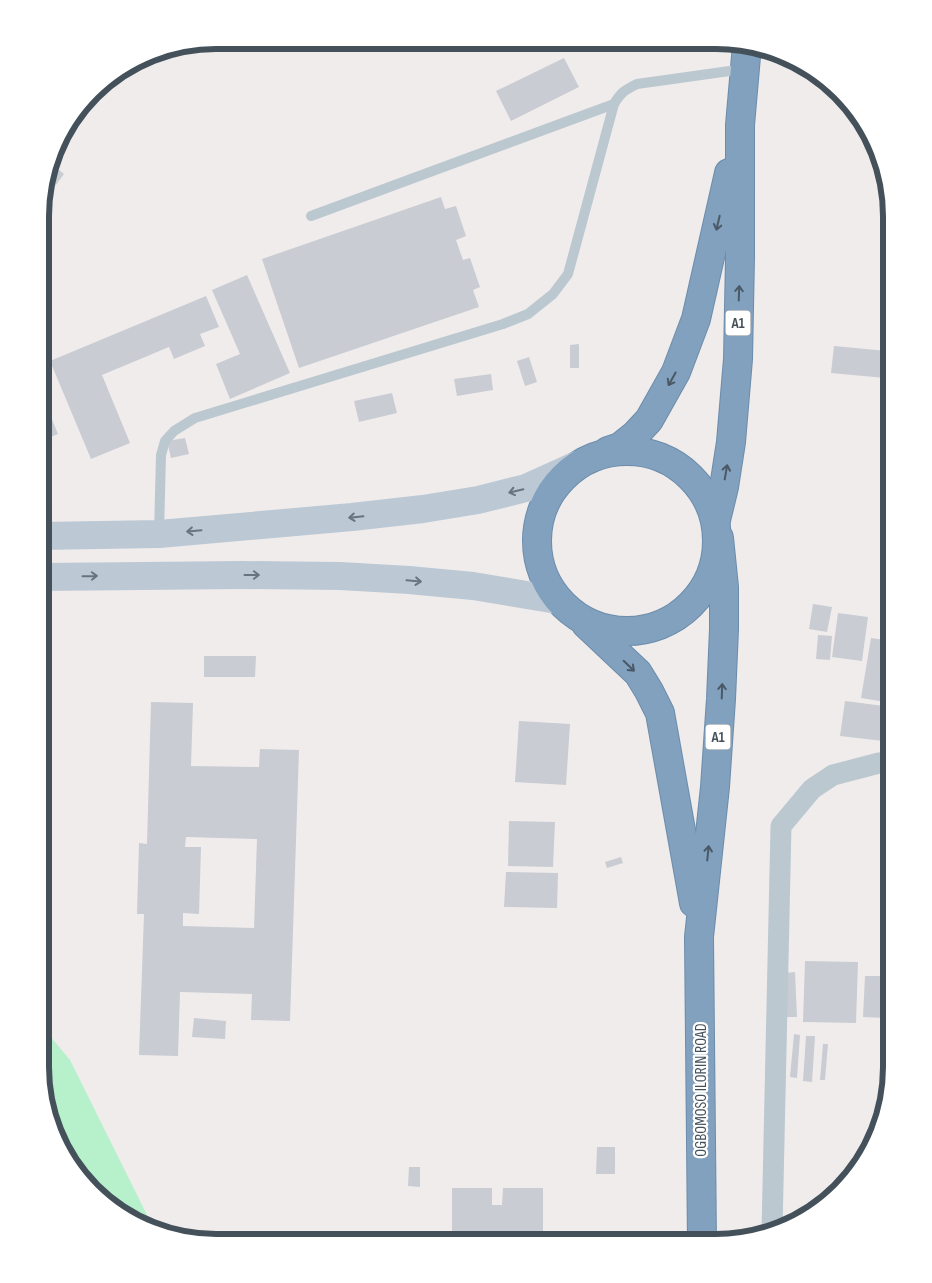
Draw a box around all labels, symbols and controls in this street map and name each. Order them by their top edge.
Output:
one-way arrow [713,215,722,231]
one-way arrow [734,285,744,302]
road number: A1 [726,310,750,336]
one-way arrow [667,371,677,386]
one-way arrow [722,465,732,481]
one-way arrow [509,487,525,496]
one-way arrow [348,512,364,522]
one-way arrow [186,526,202,536]
one-way arrow [244,570,260,580]
one-way arrow [81,572,97,581]
one-way arrow [406,576,422,586]
one-way arrow [623,659,635,671]
one-way arrow [717,684,726,700]
road number: A1 [706,724,730,750]
one-way arrow [703,846,713,862]
street label: OGBOMOSO ILORIN ROAD [692,1023,711,1157]

